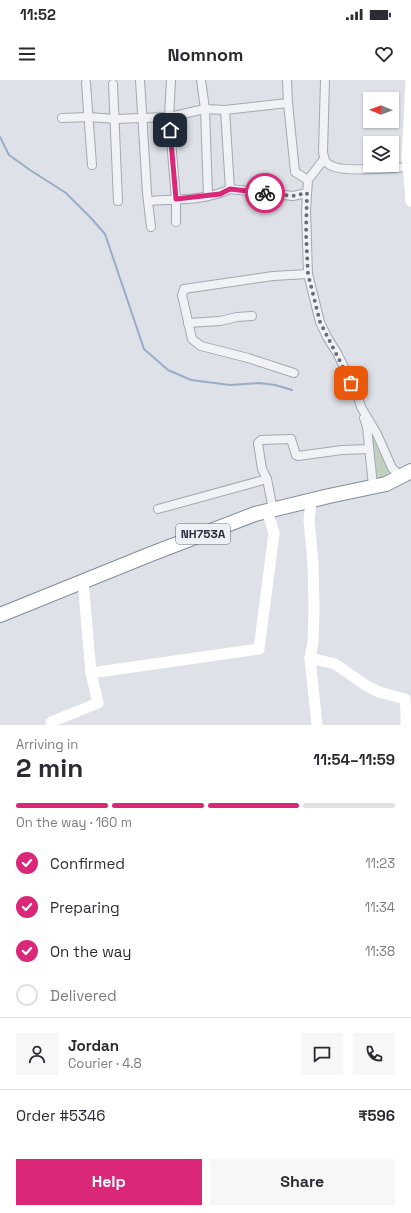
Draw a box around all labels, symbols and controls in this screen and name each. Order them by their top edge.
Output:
text: 11:52 [20,5,56,24]
icon: menu [16,43,38,65]
text: Nomnom [168,43,243,66]
icon: heart [373,43,395,65]
north arrow [363,92,399,128]
map controls [363,92,399,172]
pin [153,113,187,147]
icon: home [159,119,181,141]
button: layers [363,136,399,172]
courier [245,173,285,213]
icon: bike [254,182,276,204]
pin [334,366,368,400]
icon: bag [340,372,362,394]
road number: NH753A [176,524,230,544]
text: Arriving in [16,736,78,753]
text: 11:54–11:59 [313,750,395,769]
text: 2 min [16,751,83,785]
text: On the way · 160 m [16,814,132,831]
icon: check [16,852,38,874]
text: Confirmed [50,854,125,873]
text: 11:23 [365,855,395,872]
icon: check [16,896,38,918]
text: Preparing [50,898,120,917]
text: 11:34 [365,899,395,916]
icon: check [16,940,38,962]
text: On the way [50,942,131,961]
text: 11:38 [365,943,395,960]
text: Delivered [50,986,117,1005]
button: person [16,1033,58,1075]
button: chat [301,1033,343,1075]
button: phone [353,1033,395,1075]
text: Jordan [68,1036,119,1055]
text: Courier · 4.8 [68,1055,142,1072]
text: Order #5346 [16,1106,106,1125]
text: ₹596 [358,1106,395,1125]
button: Help [16,1159,202,1205]
button: Share [210,1159,395,1205]

